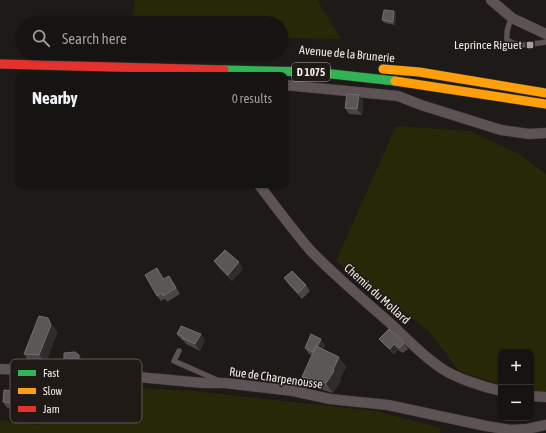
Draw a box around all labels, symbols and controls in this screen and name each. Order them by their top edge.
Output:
search box [16,16,288,60]
icon: search [30,27,52,49]
text: Search here [62,30,127,47]
place label: Leprince Riguet [454,38,523,52]
marker: Leprince Riguet [525,40,535,50]
street label: Avenue de la Brunerie [299,43,395,65]
road number: D 1075 [292,63,330,81]
text: Nearby [32,88,78,108]
text: 0 results [232,91,272,106]
street label: Chemin du Mollard [341,261,413,327]
map controls [498,349,534,421]
button: + [498,349,534,385]
legend [10,359,142,423]
street label: Rue de Charpenousse [228,365,324,391]
text: Fast [43,367,59,379]
text: Slow [43,385,62,397]
button: − [498,385,534,421]
text: Jam [43,403,60,415]

